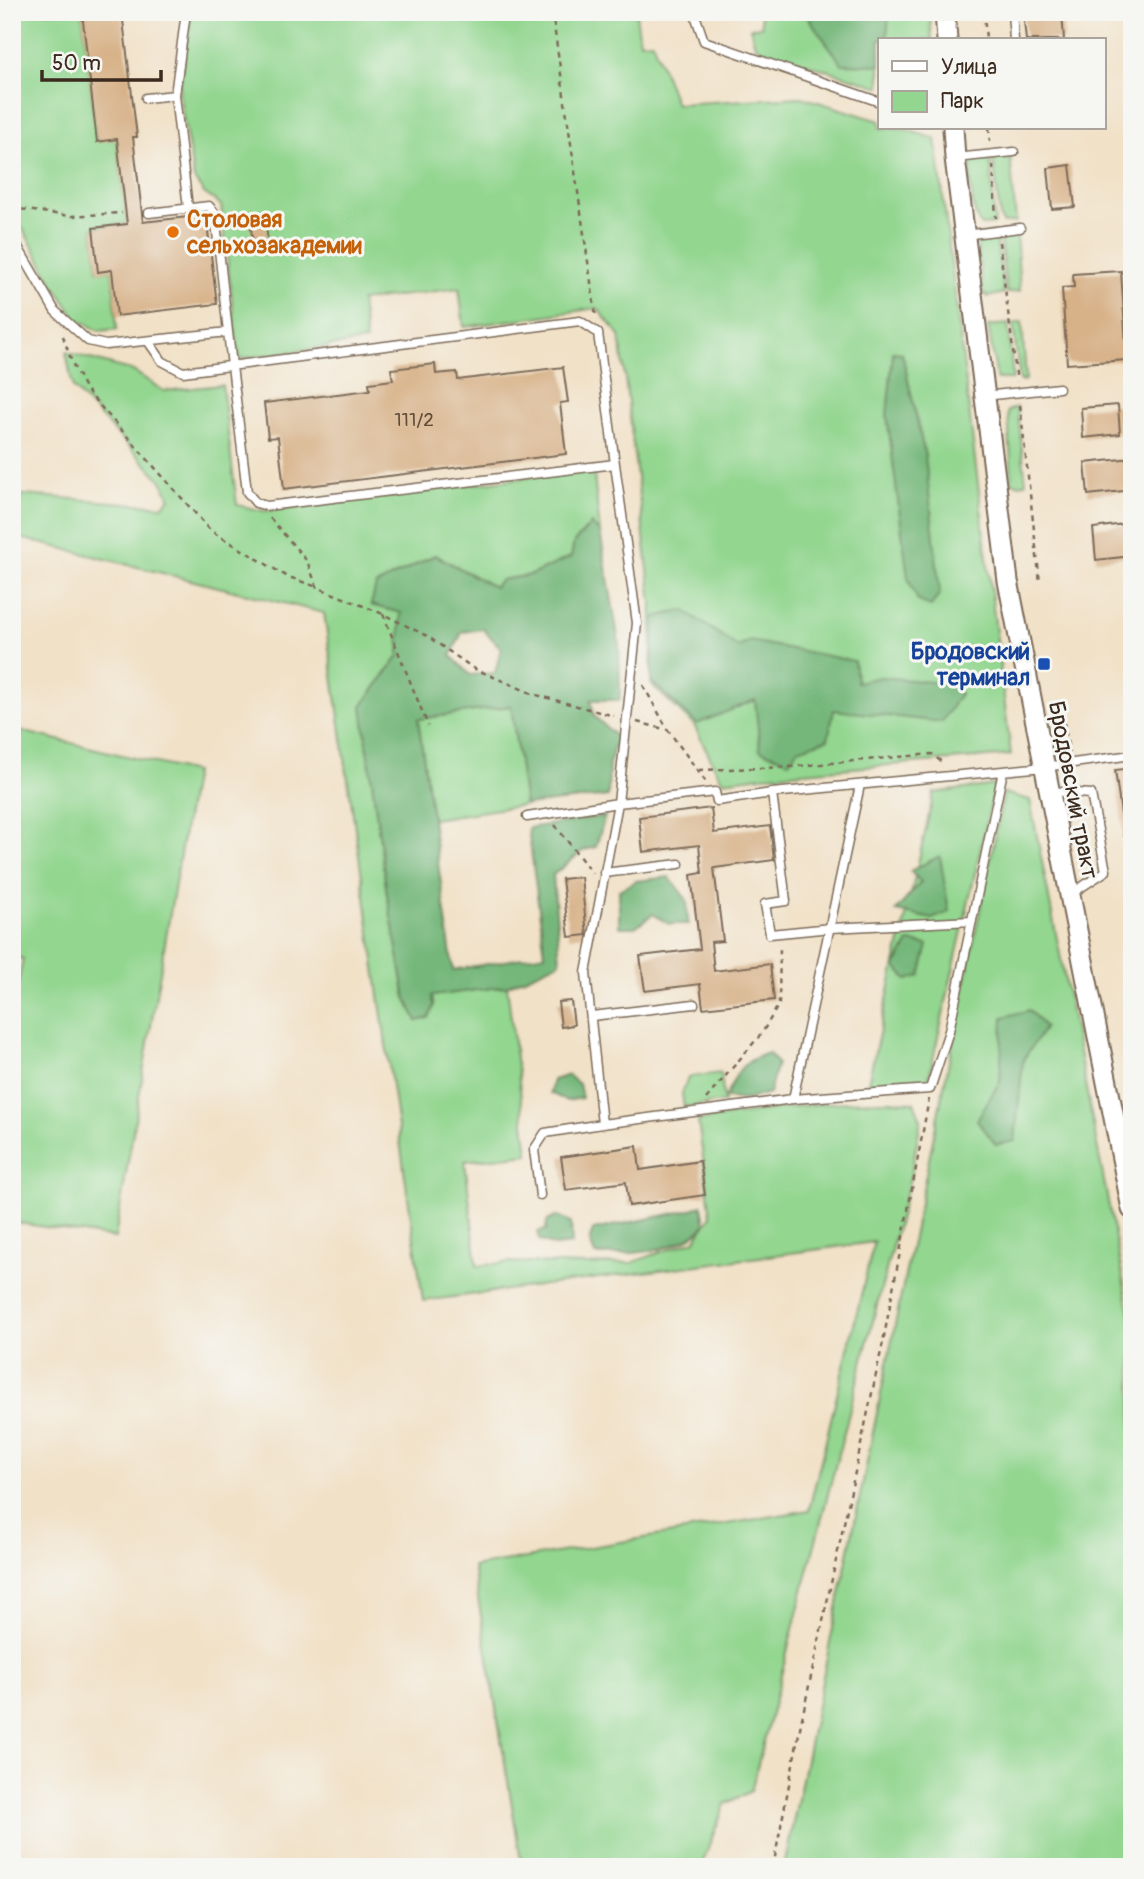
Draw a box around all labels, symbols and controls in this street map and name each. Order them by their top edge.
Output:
scale bar [42,38,161,82]
legend [878,38,1106,130]
text: 50 m [52,50,101,77]
text: Улица [941,54,997,81]
text: Парк [941,88,984,115]
place label: Столовая сельхозакадемии [186,205,362,260]
marker: Столовая сельхозакадемии [165,224,181,240]
house number: 111/2 [394,408,434,432]
place label: Бродовский терминал [911,637,1030,692]
marker: Бродовский терминал [1036,656,1052,672]
street label: Бродовский тракт [1042,699,1105,882]

